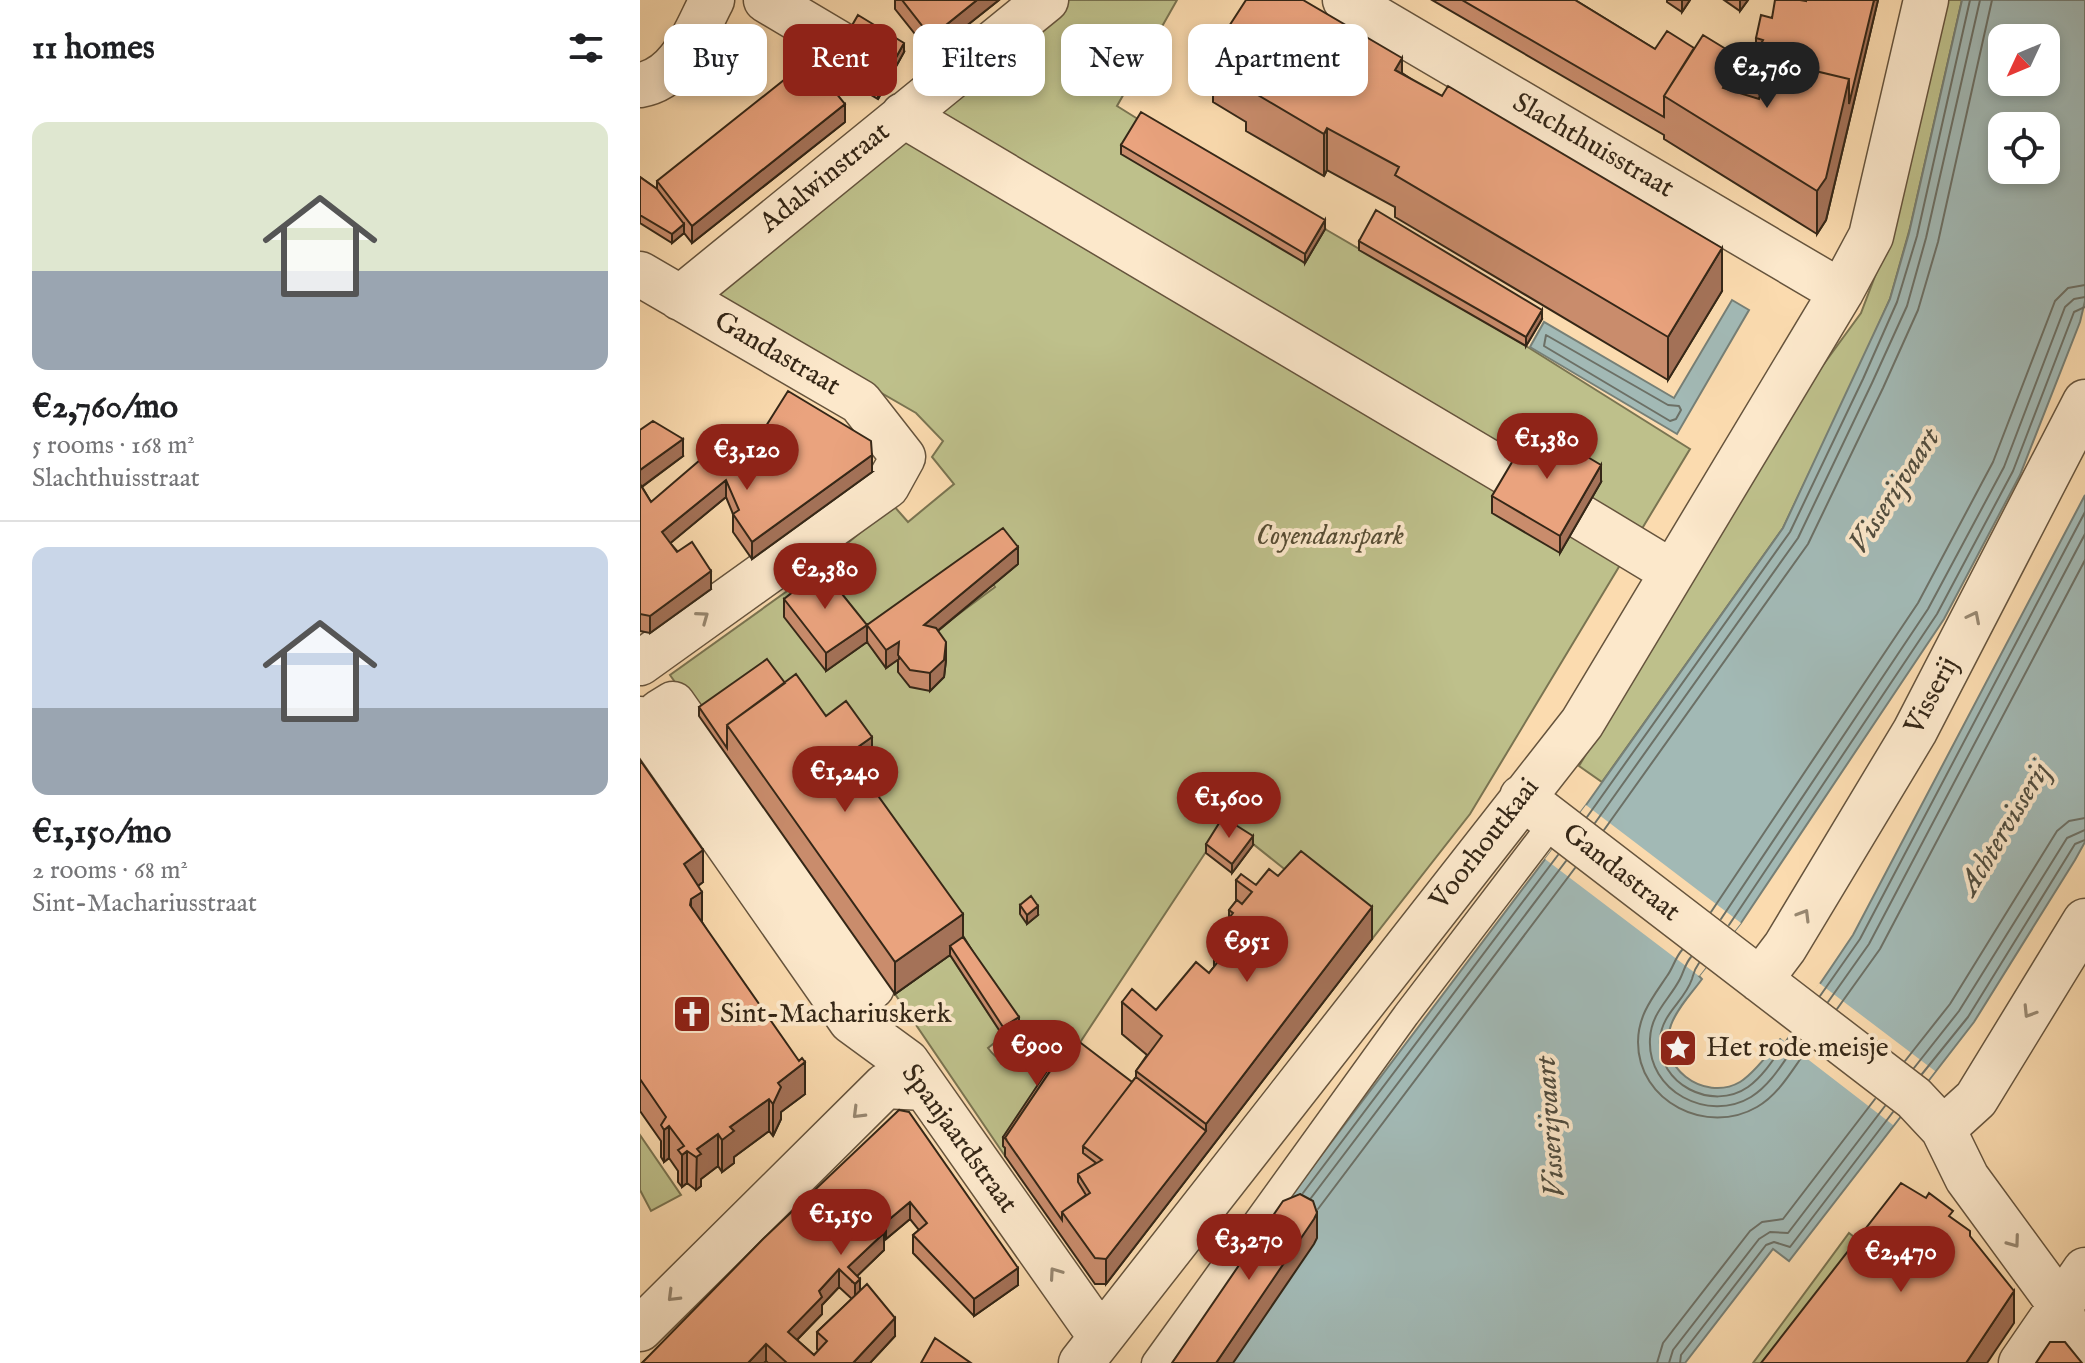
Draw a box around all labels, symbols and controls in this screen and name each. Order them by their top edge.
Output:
chip: Buy [664,24,767,96]
chip: Rent [783,24,897,96]
chip: Filters [913,24,1045,96]
chip: New [1061,24,1172,96]
chip: Apartment [1188,24,1368,96]
north arrow [1988,24,2060,96]
map controls [1988,24,2060,184]
icon: filters [564,26,608,70]
text: 11 homes [32,27,155,70]
pin: €2,760 [1702,42,1832,110]
text: €2,760 [1733,51,1801,84]
street label: Slachthuisstraat [1506,86,1680,207]
button: locate [1988,112,2060,184]
street label: Adalwinstraat [752,115,897,242]
icon: home [248,174,392,318]
street label: Gandastraat [708,304,847,404]
text: €2,760/mo [32,386,178,429]
pin: €1,380 [1482,413,1612,481]
water label: Visserijvaart [1840,420,1950,561]
text: €1,380 [1515,422,1579,455]
pin: €3,120 [682,424,812,492]
text: 5 rooms · 168 m² [32,429,195,462]
text: €3,120 [714,433,780,466]
text: Slachthuisstraat [32,462,200,495]
park label: Coyendanspark [1256,519,1404,554]
pin: €2,380 [760,543,890,611]
text: €2,380 [791,552,859,585]
icon: home [248,599,392,743]
one-way arrow [1965,610,1980,625]
one-way arrow [695,612,709,627]
street label: Visserij [1897,651,1967,742]
pin: €1,240 [780,746,910,814]
water label: Achtervisserij [1949,753,2061,905]
text: €1,240 [810,755,880,788]
street label: Voorhoutkaai [1422,771,1547,918]
pin: €1,600 [1164,772,1294,840]
text: €1,600 [1195,781,1263,814]
text: €1,150/mo [32,811,171,854]
street label: Gandastraat [1555,816,1687,930]
text: 2 rooms · 68 m² [32,854,188,887]
text: Sint-Machariusstraat [32,887,257,920]
one-way arrow [1794,909,1810,924]
pin: €951 [1200,916,1294,984]
text: €951 [1224,925,1270,958]
church icon: Sint-Machariuskerk [671,993,713,1035]
place label: Sint-Machariuskerk [720,997,953,1032]
one-way arrow [2024,1004,2039,1018]
pin: €900 [990,1020,1084,1088]
place icon: Het rode meisje [1657,1027,1699,1069]
text: €900 [1011,1029,1063,1062]
place label: Het rode meisje [1706,1031,1889,1066]
water label: Visserijvaart [1527,1053,1575,1199]
street label: Spanjaardstraat [893,1058,1025,1221]
one-way arrow [853,1104,867,1118]
pin: €1,150 [776,1189,906,1257]
text: €1,150 [809,1198,873,1231]
pin: €3,270 [1184,1214,1314,1282]
text: €3,270 [1215,1223,1283,1256]
pin: €2,470 [1836,1226,1966,1294]
one-way arrow [2005,1233,2019,1248]
text: €2,470 [1865,1235,1937,1268]
one-way arrow [1050,1267,1065,1281]
one-way arrow [668,1287,682,1301]

